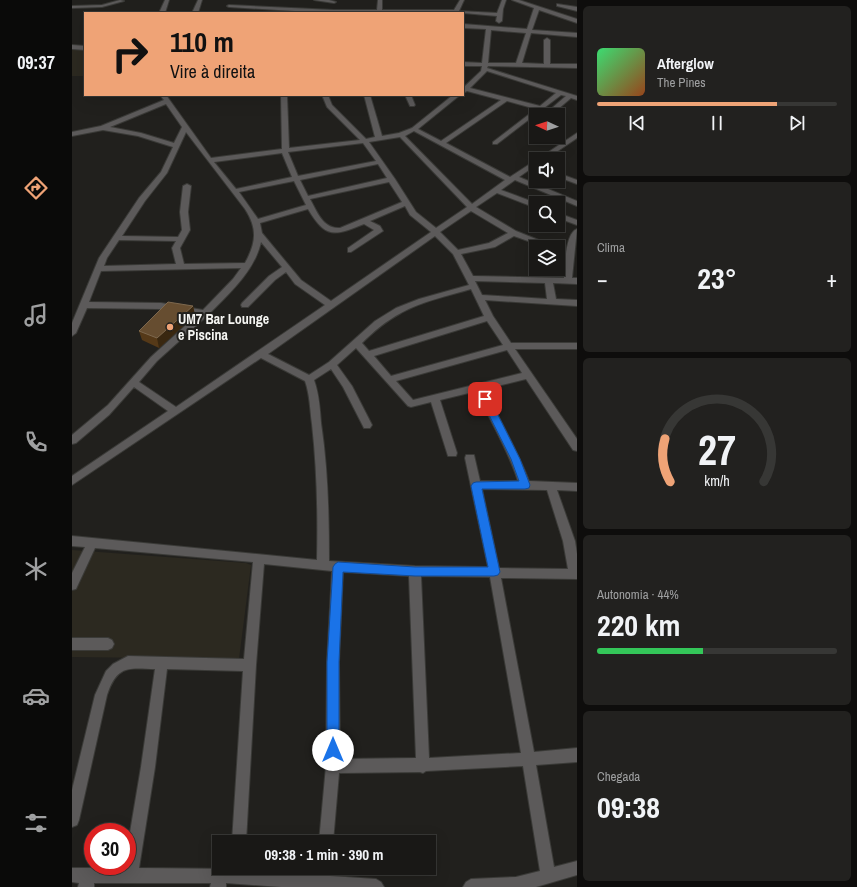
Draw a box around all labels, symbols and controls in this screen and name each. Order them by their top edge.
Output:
text: 110 m [170,23,234,61]
icon: right [104,28,156,80]
text: 09:37 [17,50,55,75]
text: Afterglow [657,53,714,74]
text: Vire à direita [170,59,255,84]
text: The Pines [657,74,706,91]
north arrow [529,108,565,144]
map controls [529,108,565,276]
icon: previous [626,112,648,134]
icon: pause [706,112,728,134]
icon: next [786,112,808,134]
button: sound [529,152,565,188]
icon: directions [22,174,50,202]
button: search [529,196,565,232]
text: Clima [597,239,625,256]
button: layers [529,240,565,276]
text: 23° [697,258,737,298]
text: − [597,264,608,294]
text: + [826,264,837,294]
icon: music [22,301,50,329]
place label: UM7 Bar Lounge e Piscina [178,310,269,344]
marker: UM7 Bar Lounge e Piscina [165,322,175,332]
pin [468,382,502,416]
icon: arrive [474,388,496,410]
text: 27 [698,421,736,477]
icon: phone [22,428,50,456]
text: km/h [704,470,730,489]
icon: climate [22,555,50,583]
text: Autonomia · 44% [597,586,679,603]
text: 220 km [597,605,680,645]
icon: car [22,682,50,710]
position arrow [312,729,354,771]
text: Chegada [597,768,640,785]
text: 09:38 [597,787,660,827]
icon: filters [22,809,50,837]
speed limit sign: 30 [84,823,136,875]
text: 09:38 · 1 min · 390 m [265,844,383,865]

